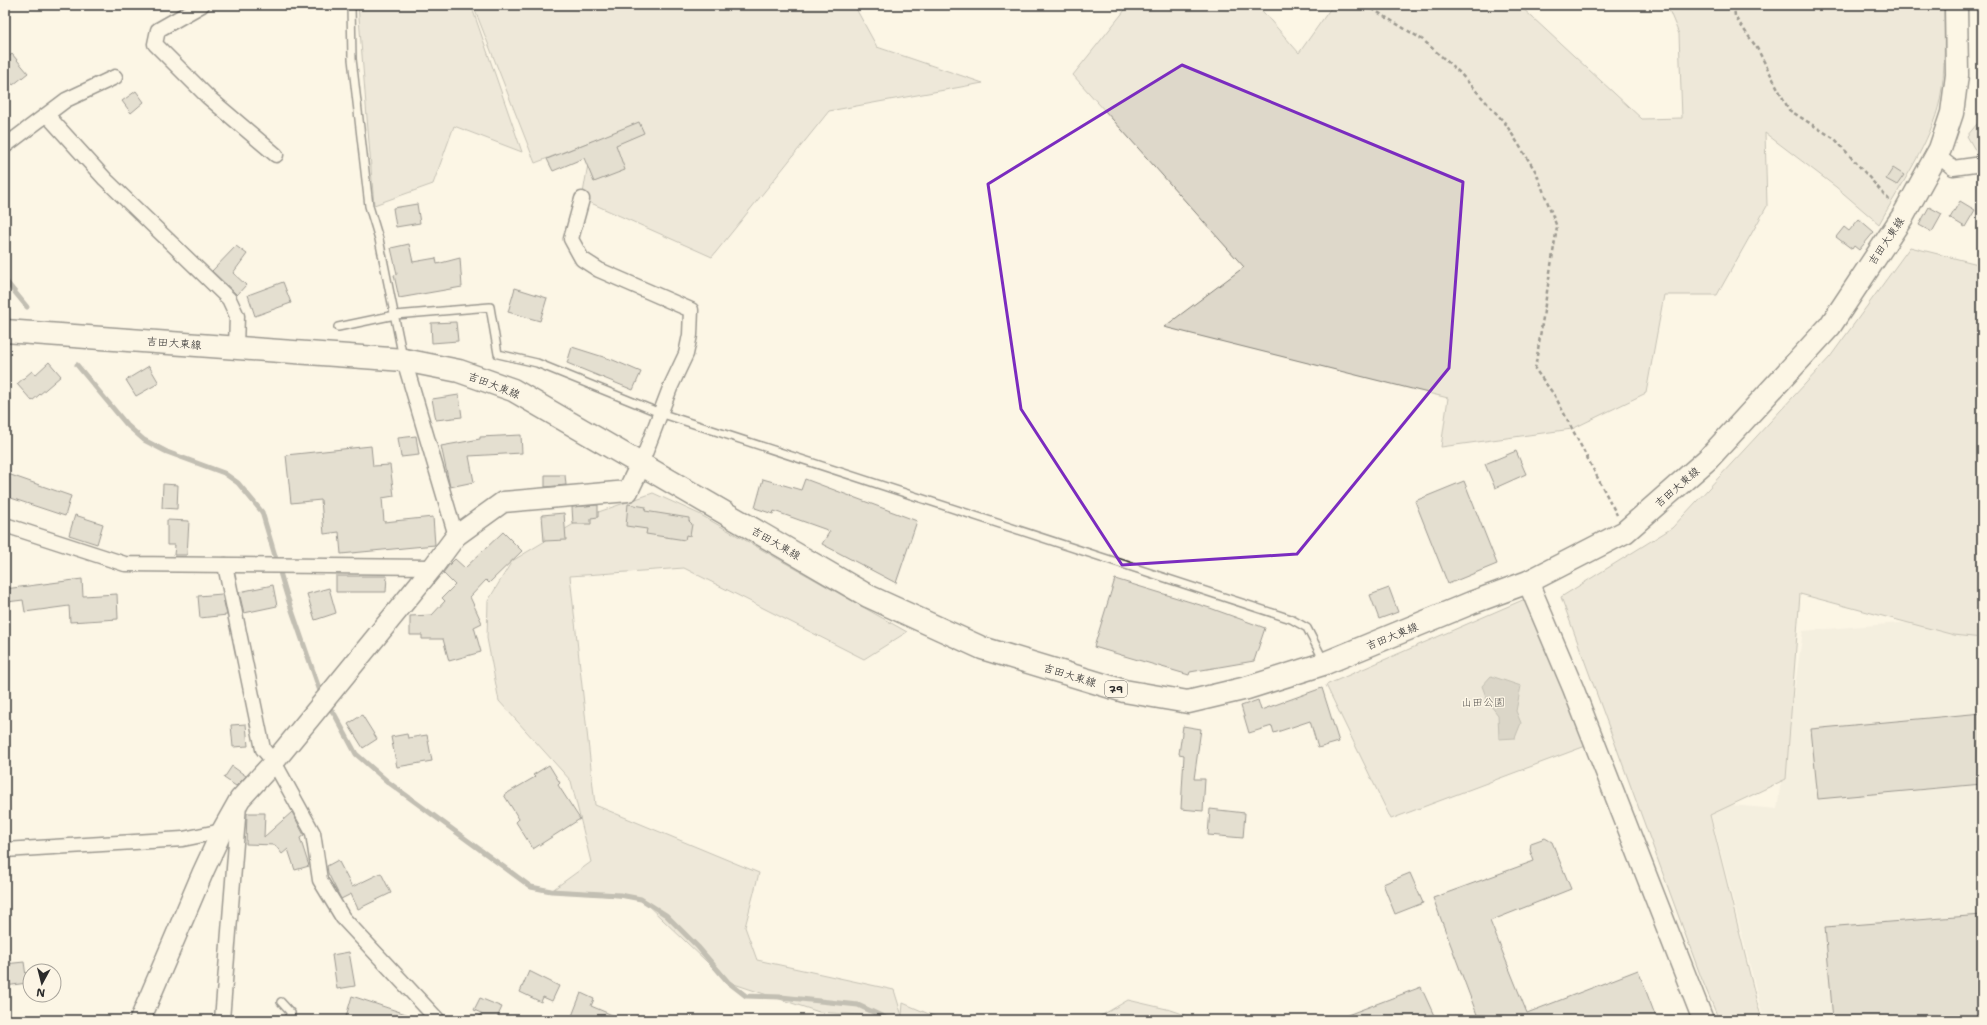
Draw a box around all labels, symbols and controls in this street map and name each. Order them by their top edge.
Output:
street label: 吉田大東線 [1865,214,1908,268]
street label: 吉田大東線 [146,334,202,353]
street label: 吉田大東線 [465,369,522,402]
street label: 吉田大東線 [1652,464,1703,511]
street label: 吉田大東線 [748,523,803,564]
street label: 吉田大東線 [1364,619,1420,654]
street label: 吉田大東線 [1041,660,1098,691]
road number: 79 [1105,681,1127,697]
park label: 山田公園 [1461,695,1505,710]
north arrow [22,963,62,1003]
text: N [35,984,46,1000]

